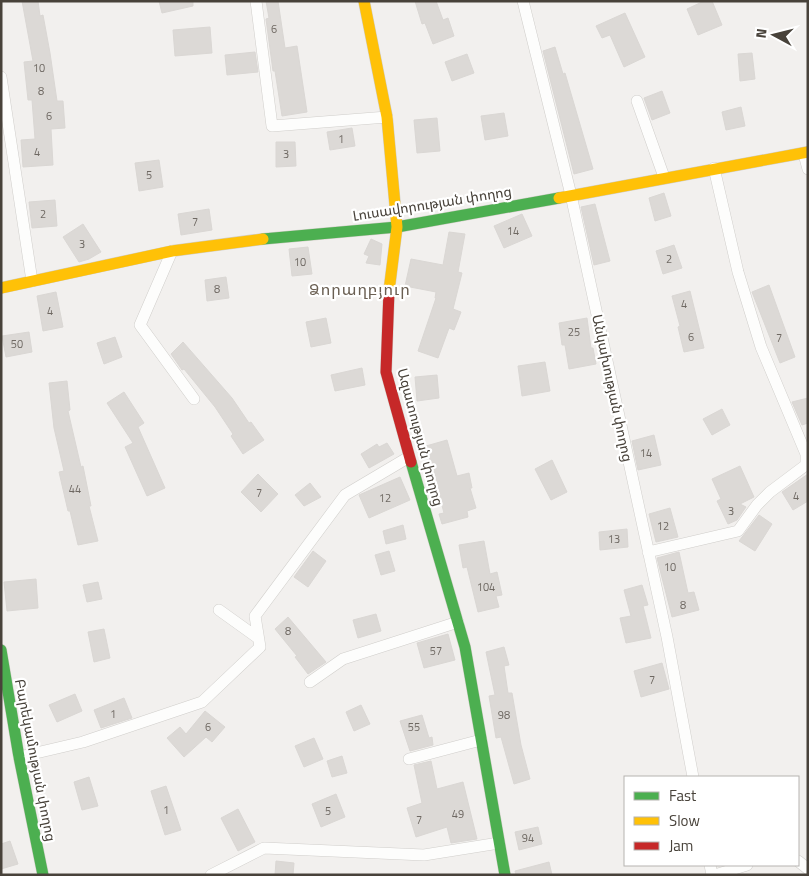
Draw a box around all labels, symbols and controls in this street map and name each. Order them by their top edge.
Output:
north arrow [749,10,799,60]
house number: 6 [271,21,277,37]
text: N [750,27,772,39]
house number: 10 [33,60,45,76]
house number: 8 [38,83,44,99]
house number: 6 [46,108,52,124]
house number: 1 [338,131,344,147]
house number: 4 [34,144,40,160]
house number: 3 [283,146,289,162]
house number: 5 [146,167,152,183]
street label: Լուսավորության փողոց [351,180,513,226]
house number: 2 [40,206,46,222]
house number: 7 [192,214,198,230]
house number: 14 [507,223,519,239]
house number: 3 [79,236,85,252]
house number: 2 [666,251,672,267]
house number: 10 [294,254,306,270]
district label: Ձորաղբյուր [309,277,411,301]
house number: 8 [214,281,220,297]
house number: 4 [681,296,687,312]
house number: 4 [47,303,53,319]
street label: Անկախության փողոց [587,312,639,464]
house number: 25 [568,324,580,340]
house number: 6 [688,329,694,345]
house number: 7 [776,330,782,346]
house number: 50 [11,336,23,352]
street label: Ազատության փողոց [392,366,450,508]
house number: 14 [640,445,652,461]
house number: 44 [69,481,81,497]
house number: 7 [256,485,262,501]
house number: 4 [793,488,799,504]
house number: 12 [379,490,391,506]
house number: 3 [728,503,734,519]
house number: 12 [657,518,669,534]
house number: 13 [608,531,620,547]
house number: 10 [664,559,676,575]
house number: 104 [477,579,495,595]
house number: 8 [680,597,686,613]
house number: 8 [285,623,291,639]
house number: 57 [430,643,442,659]
house number: 7 [649,672,655,688]
street label: Բարեկամության փողոց [10,677,62,843]
house number: 1 [110,706,116,722]
house number: 98 [498,707,510,723]
house number: 6 [205,719,211,735]
house number: 55 [408,719,420,735]
legend [624,776,799,866]
text: Fast [669,784,697,807]
house number: 1 [163,802,169,818]
house number: 5 [325,803,331,819]
house number: 49 [452,806,464,822]
text: Slow [669,809,700,832]
house number: 7 [416,812,422,828]
house number: 94 [522,830,534,846]
text: Jam [669,834,693,857]

